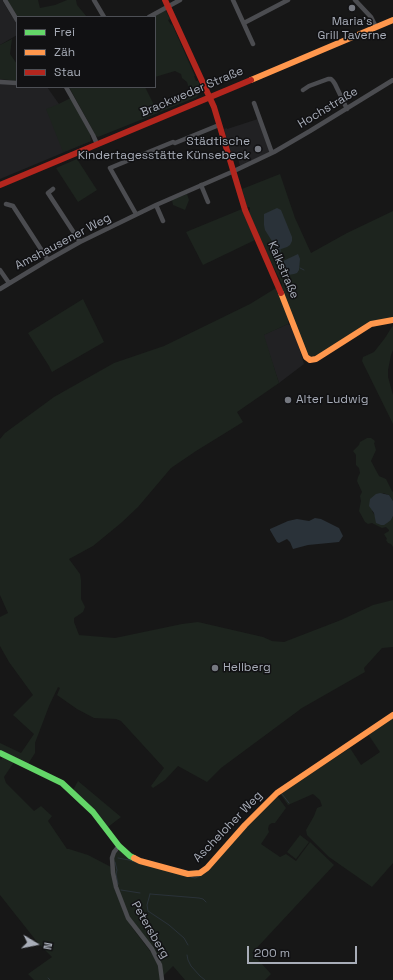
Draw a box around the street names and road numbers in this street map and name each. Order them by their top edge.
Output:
street label: Brackweder Straße [138,64,246,120]
street label: Hochstraße [295,84,361,132]
street label: Amshausener Weg [13,211,113,273]
street label: Kalkstraße [264,239,302,301]
street label: Ascheloher Weg [190,789,266,865]
street label: Petersberg [128,899,172,961]

